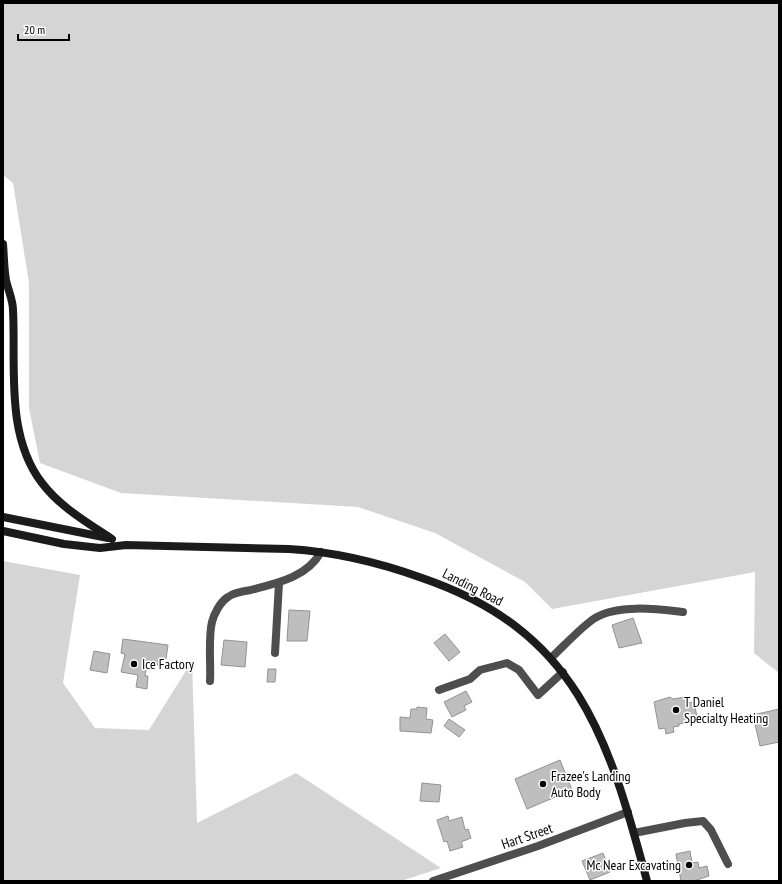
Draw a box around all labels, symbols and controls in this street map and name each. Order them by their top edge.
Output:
scale bar [18,16,69,42]
text: 20 m [24,22,45,37]
street label: Landing Road [440,564,506,610]
place label: Ice Factory [142,655,195,673]
marker: Ice Factory [129,659,139,669]
place label: T Daniel Specialty Heating [684,693,768,727]
marker: T Daniel Specialty Heating [671,705,681,715]
place label: Frazee's Landing Auto Body [551,767,631,801]
marker: Frazee's Landing Auto Body [538,779,548,789]
street label: Hart Street [499,819,555,853]
place label: Mc Near Excavating [586,856,681,874]
marker: Mc Near Excavating [684,860,694,870]

